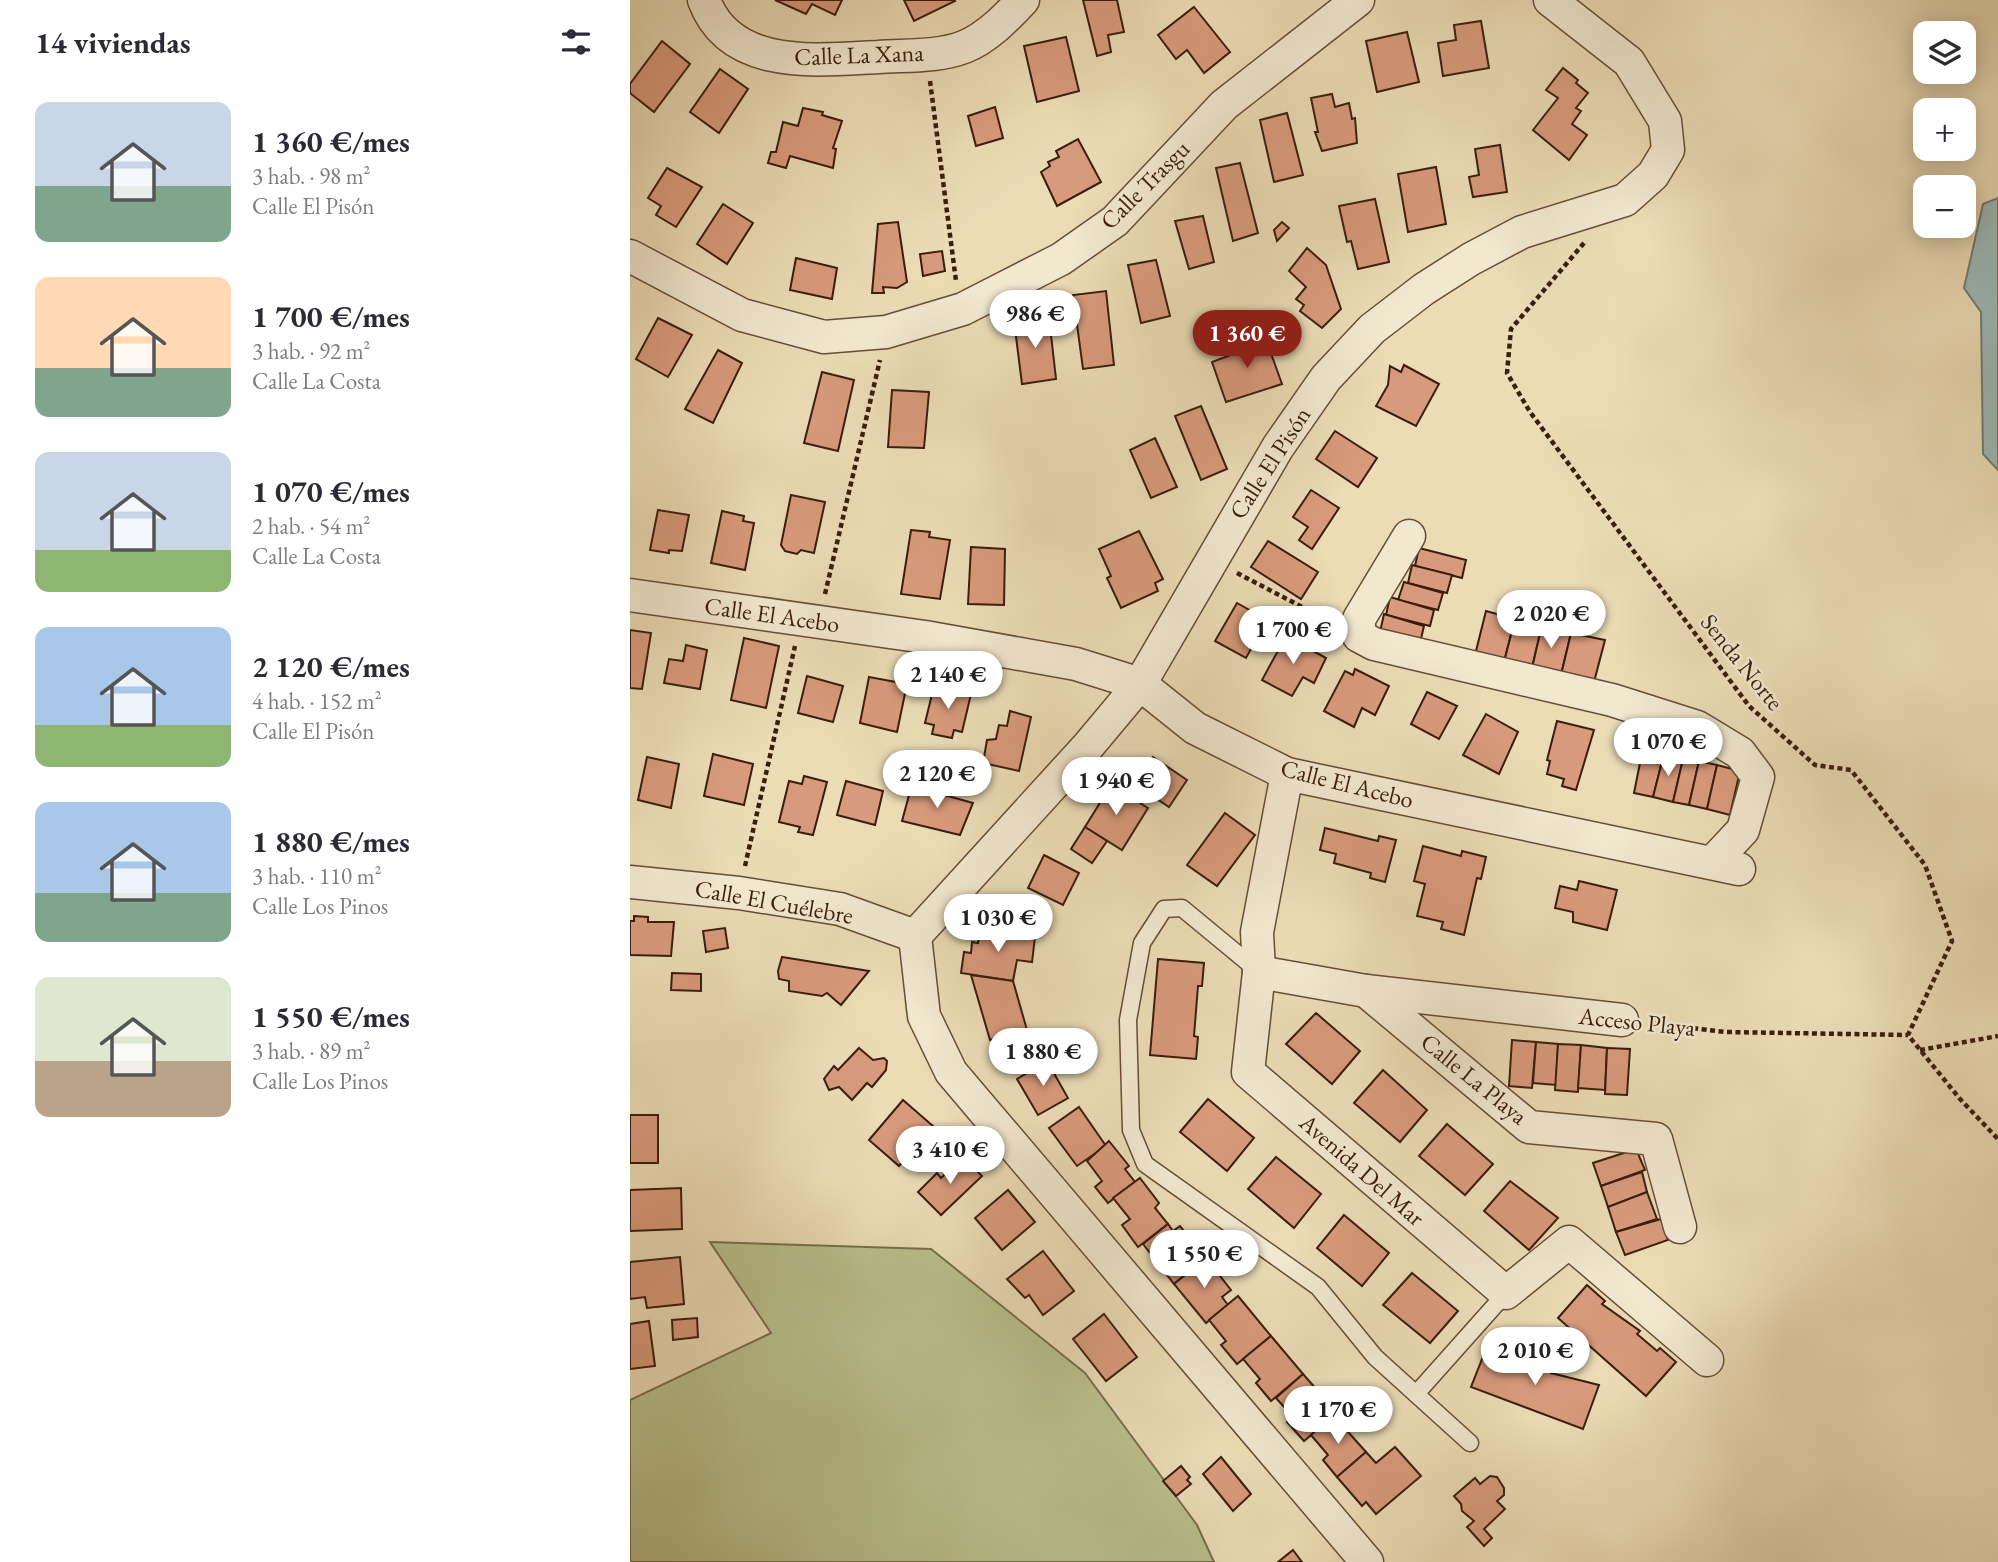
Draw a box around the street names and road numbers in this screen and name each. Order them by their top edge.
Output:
street label: Calle La Xana [794,37,925,72]
street label: Calle Trasgu [1093,133,1196,236]
street label: Calle El Pisón [1222,400,1318,525]
street label: Calle El Acebo [703,590,842,639]
street label: Senda Norte [1694,607,1791,716]
street label: Calle El Acebo [1277,752,1417,815]
street label: Calle El Cuélebre [692,872,856,931]
street label: Acceso Playa [1576,1000,1697,1043]
street label: Calle La Playa [1415,1026,1534,1131]
street label: Avenida Del Mar [1293,1106,1431,1233]

